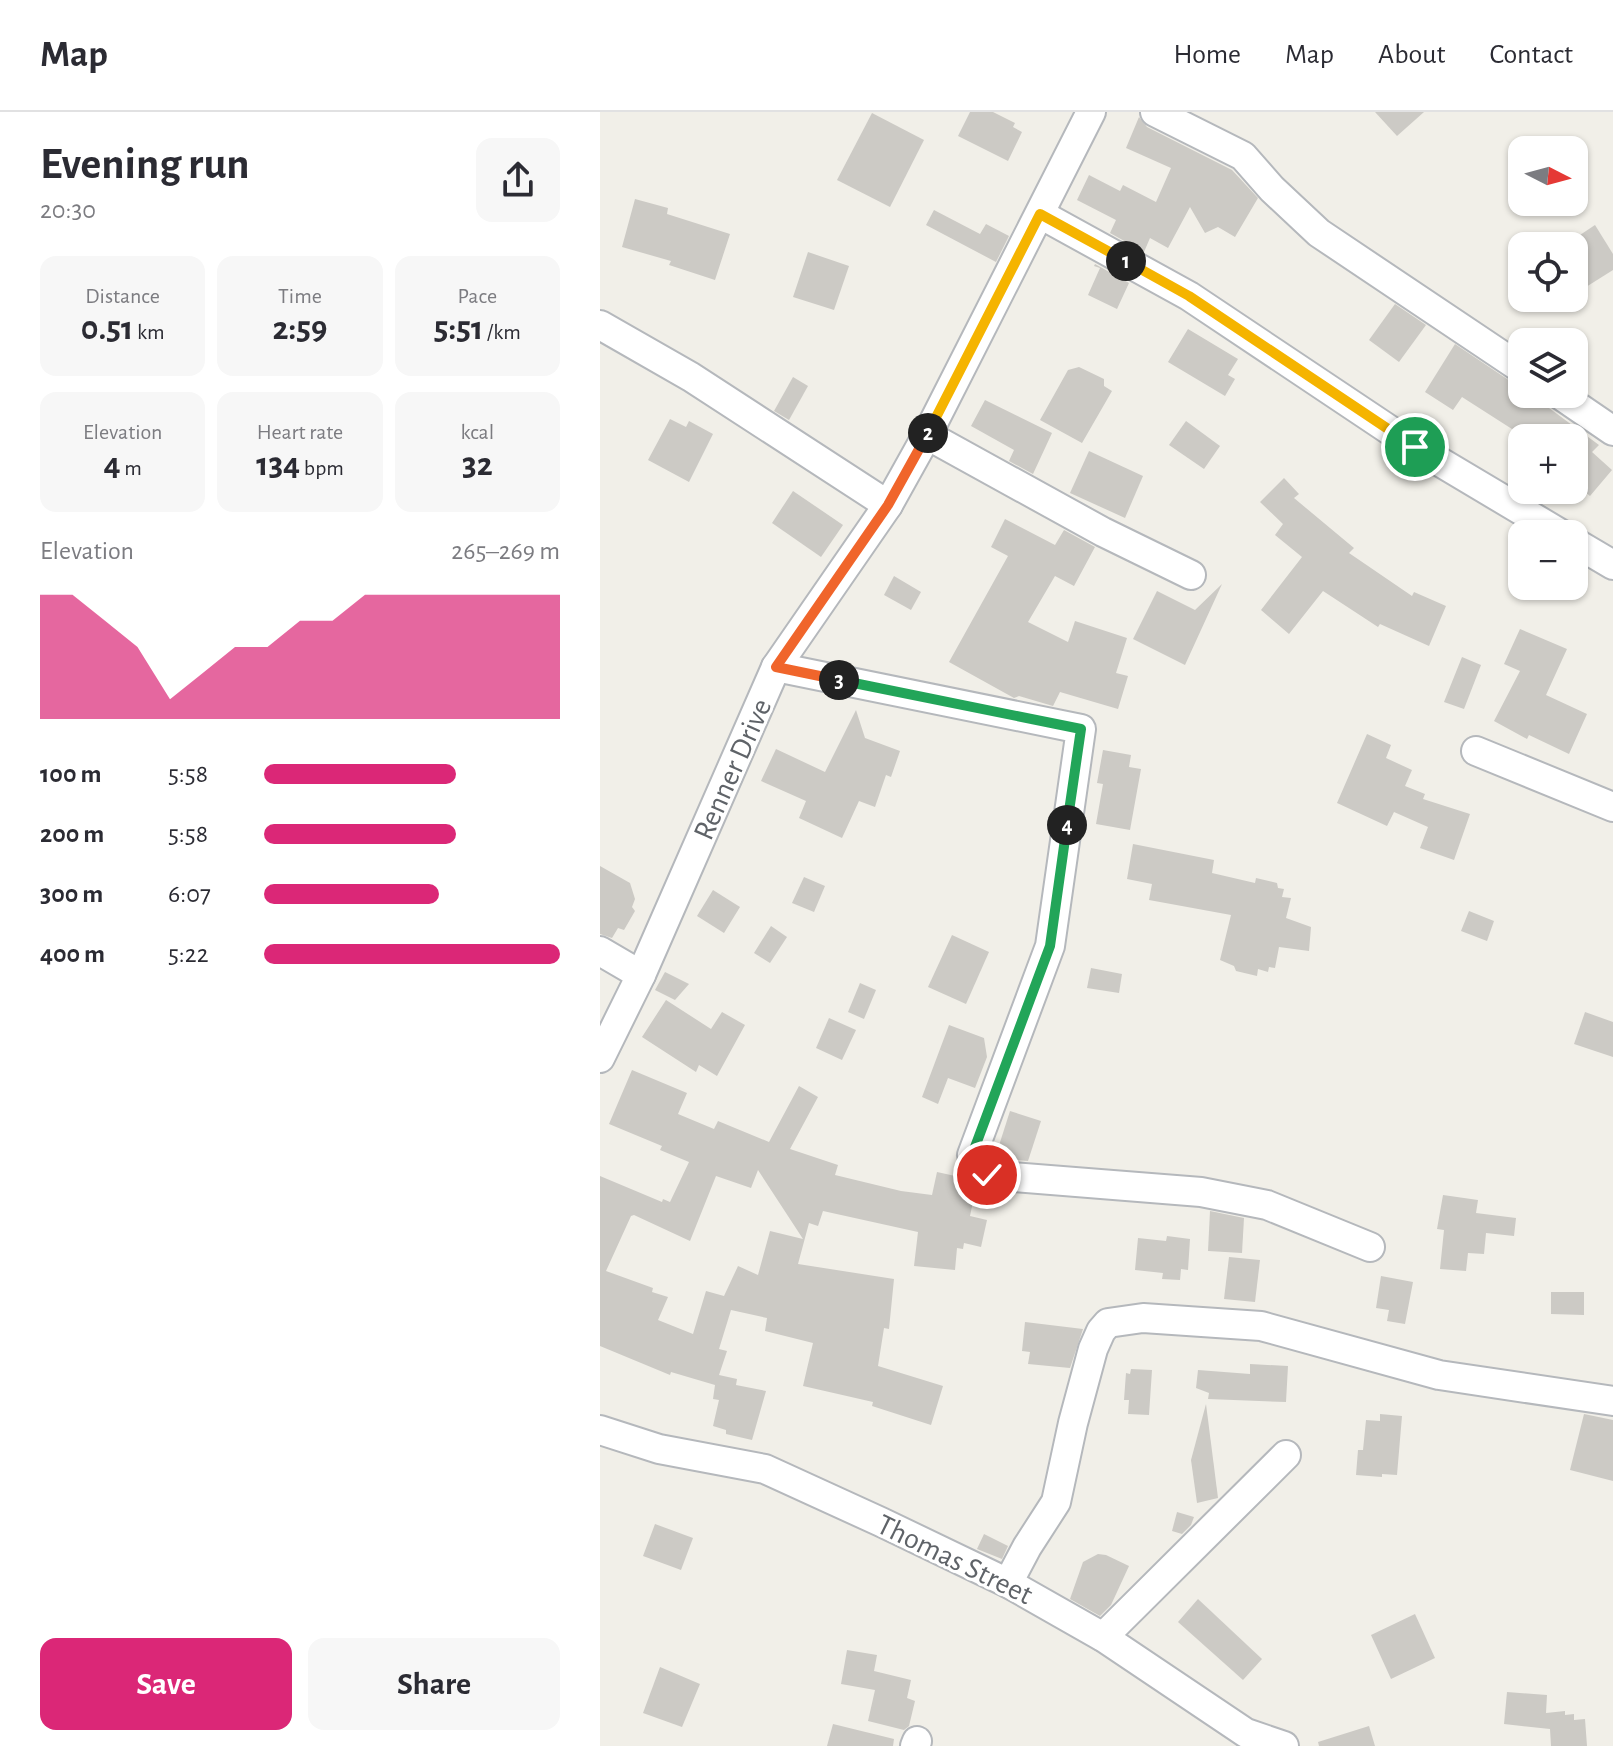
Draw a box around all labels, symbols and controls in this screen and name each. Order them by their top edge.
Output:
text: Map [40,36,108,74]
text: Home [1174,41,1241,69]
text: Map [1285,41,1334,69]
text: About [1378,41,1446,69]
text: Contact [1490,41,1573,69]
north arrow [1508,136,1588,216]
map controls [1508,136,1588,600]
button: share [476,138,560,222]
text: Evening run [40,143,249,187]
text: 20:30 [40,197,96,223]
button: locate [1508,232,1588,312]
pin: 1 [1106,241,1146,281]
text: 1 [1122,250,1130,272]
text: Distance [85,285,160,307]
text: Time [278,285,322,307]
text: Pace [458,285,497,307]
text: 0.51 [81,312,133,346]
text: 2:59 [273,312,327,346]
text: 5:51 [434,312,483,346]
text: km [133,321,165,343]
text: /km [483,321,521,343]
button: layers [1508,328,1588,408]
pin: 2 [908,413,948,453]
pin [1381,413,1449,481]
text: Elevation [83,421,162,443]
text: Heart rate [257,421,343,443]
text: kcal [461,421,494,443]
text: 2 [923,422,933,444]
button: + [1508,424,1588,504]
icon: arrive [1393,425,1437,469]
text: 4 [103,448,121,482]
text: 134 [256,448,300,482]
text: 32 [462,448,493,482]
text: m [121,457,142,479]
text: bpm [300,457,344,479]
button: − [1508,520,1588,600]
text: Elevation [40,538,134,564]
text: 265–269 m [451,538,560,564]
pin: 3 [819,660,859,700]
text: 3 [834,669,844,691]
street label: Renner Drive [689,694,777,844]
text: 100 m [40,761,101,787]
text: 5:58 [168,761,208,787]
pin: 4 [1047,805,1087,845]
text: 4 [1061,814,1073,836]
text: 200 m [40,821,104,847]
text: 5:58 [168,821,208,847]
text: 300 m [40,881,103,907]
text: 6:07 [168,881,211,907]
text: 400 m [40,941,105,967]
text: 5:22 [168,941,208,967]
pin [953,1141,1021,1209]
icon: check [965,1153,1009,1197]
street label: Thomas Street [872,1509,1037,1611]
button: Save [40,1638,292,1730]
button: Share [308,1638,560,1730]

